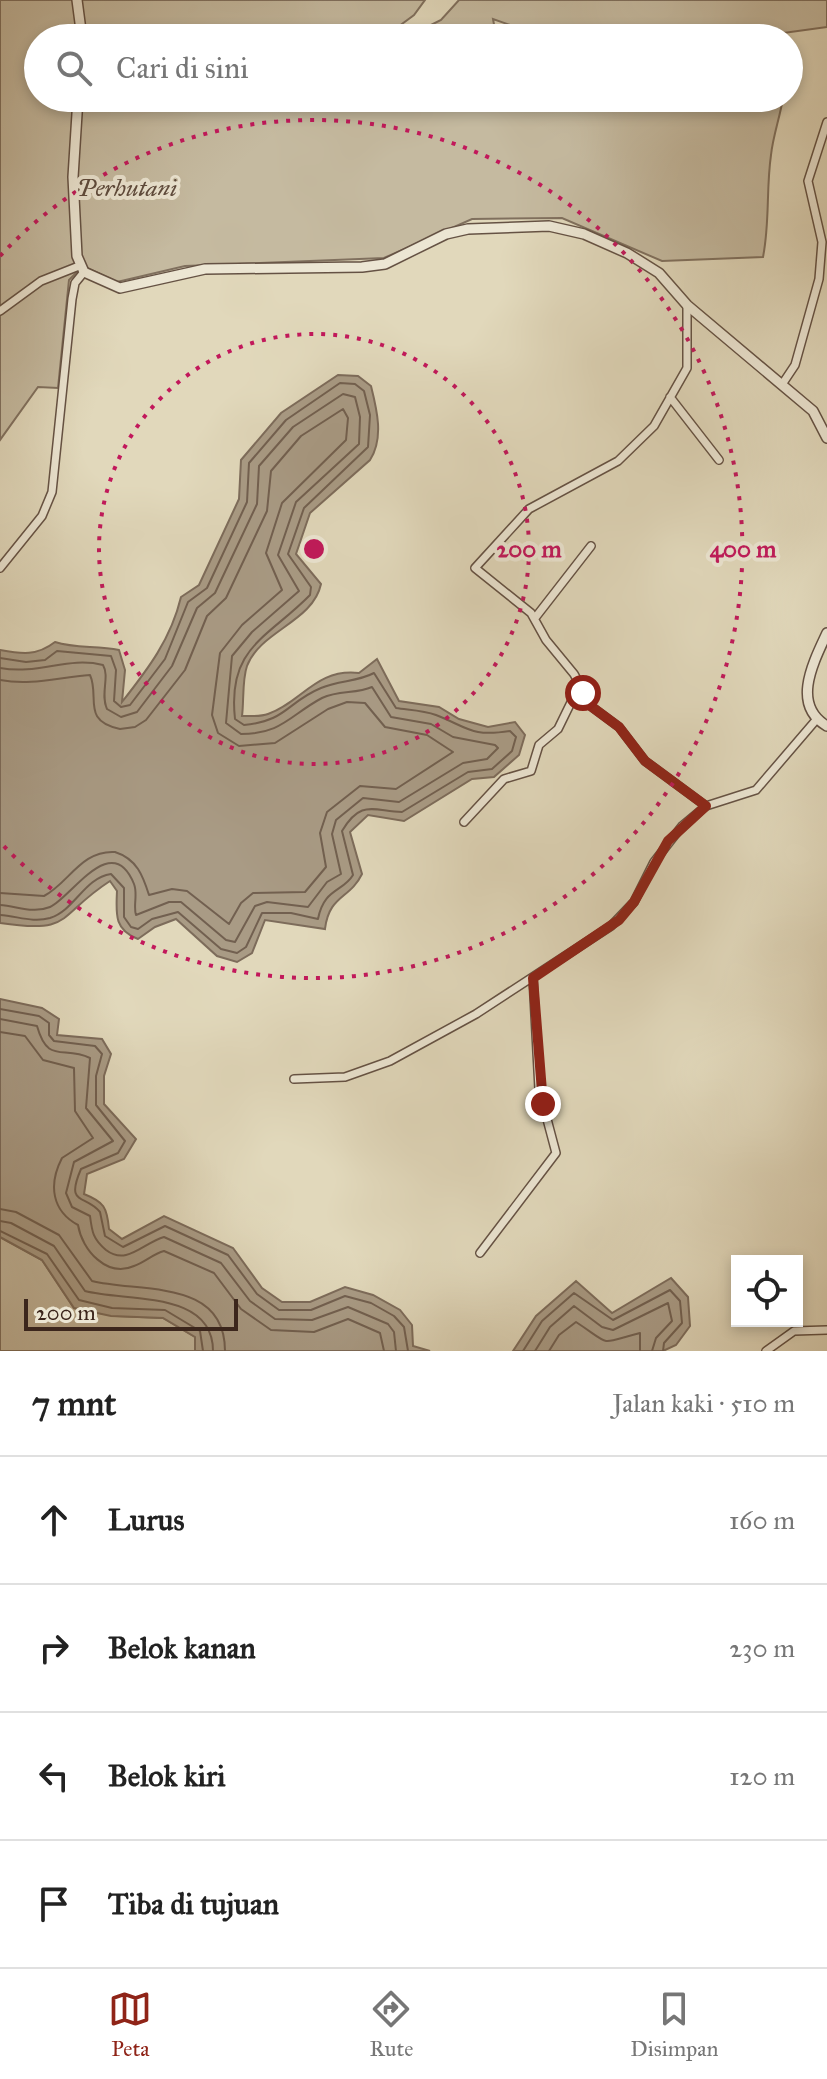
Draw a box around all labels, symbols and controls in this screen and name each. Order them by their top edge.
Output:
search box [24,24,803,112]
icon: search [52,46,96,90]
text: Cari di sini [116,50,249,86]
park label: Perhutani [77,173,177,203]
text: 200 m [496,534,562,564]
text: 400 m [710,534,777,564]
centre of rings [300,535,328,563]
route start [565,675,601,711]
route end [525,1086,561,1122]
map controls [731,1255,803,1327]
button: locate [731,1255,803,1327]
scale bar [24,1295,238,1331]
text: 200 m [36,1299,96,1326]
text: 7 mnt [32,1383,116,1424]
text: Jalan kaki · 510 m [612,1387,795,1419]
icon: ahead [32,1498,76,1542]
text: Lurus [108,1502,184,1538]
text: 160 m [729,1504,795,1536]
icon: right [32,1626,76,1670]
text: Belok kanan [108,1630,256,1666]
text: 230 m [729,1632,795,1664]
icon: left [32,1754,76,1798]
text: Belok kiri [108,1758,226,1794]
text: 120 m [729,1760,795,1792]
icon: arrive [32,1882,76,1926]
text: Tiba di tujuan [108,1886,279,1922]
tab: Peta [108,1987,152,2062]
tab: Rute [369,1987,413,2062]
tab: Disimpan [630,1987,719,2062]

